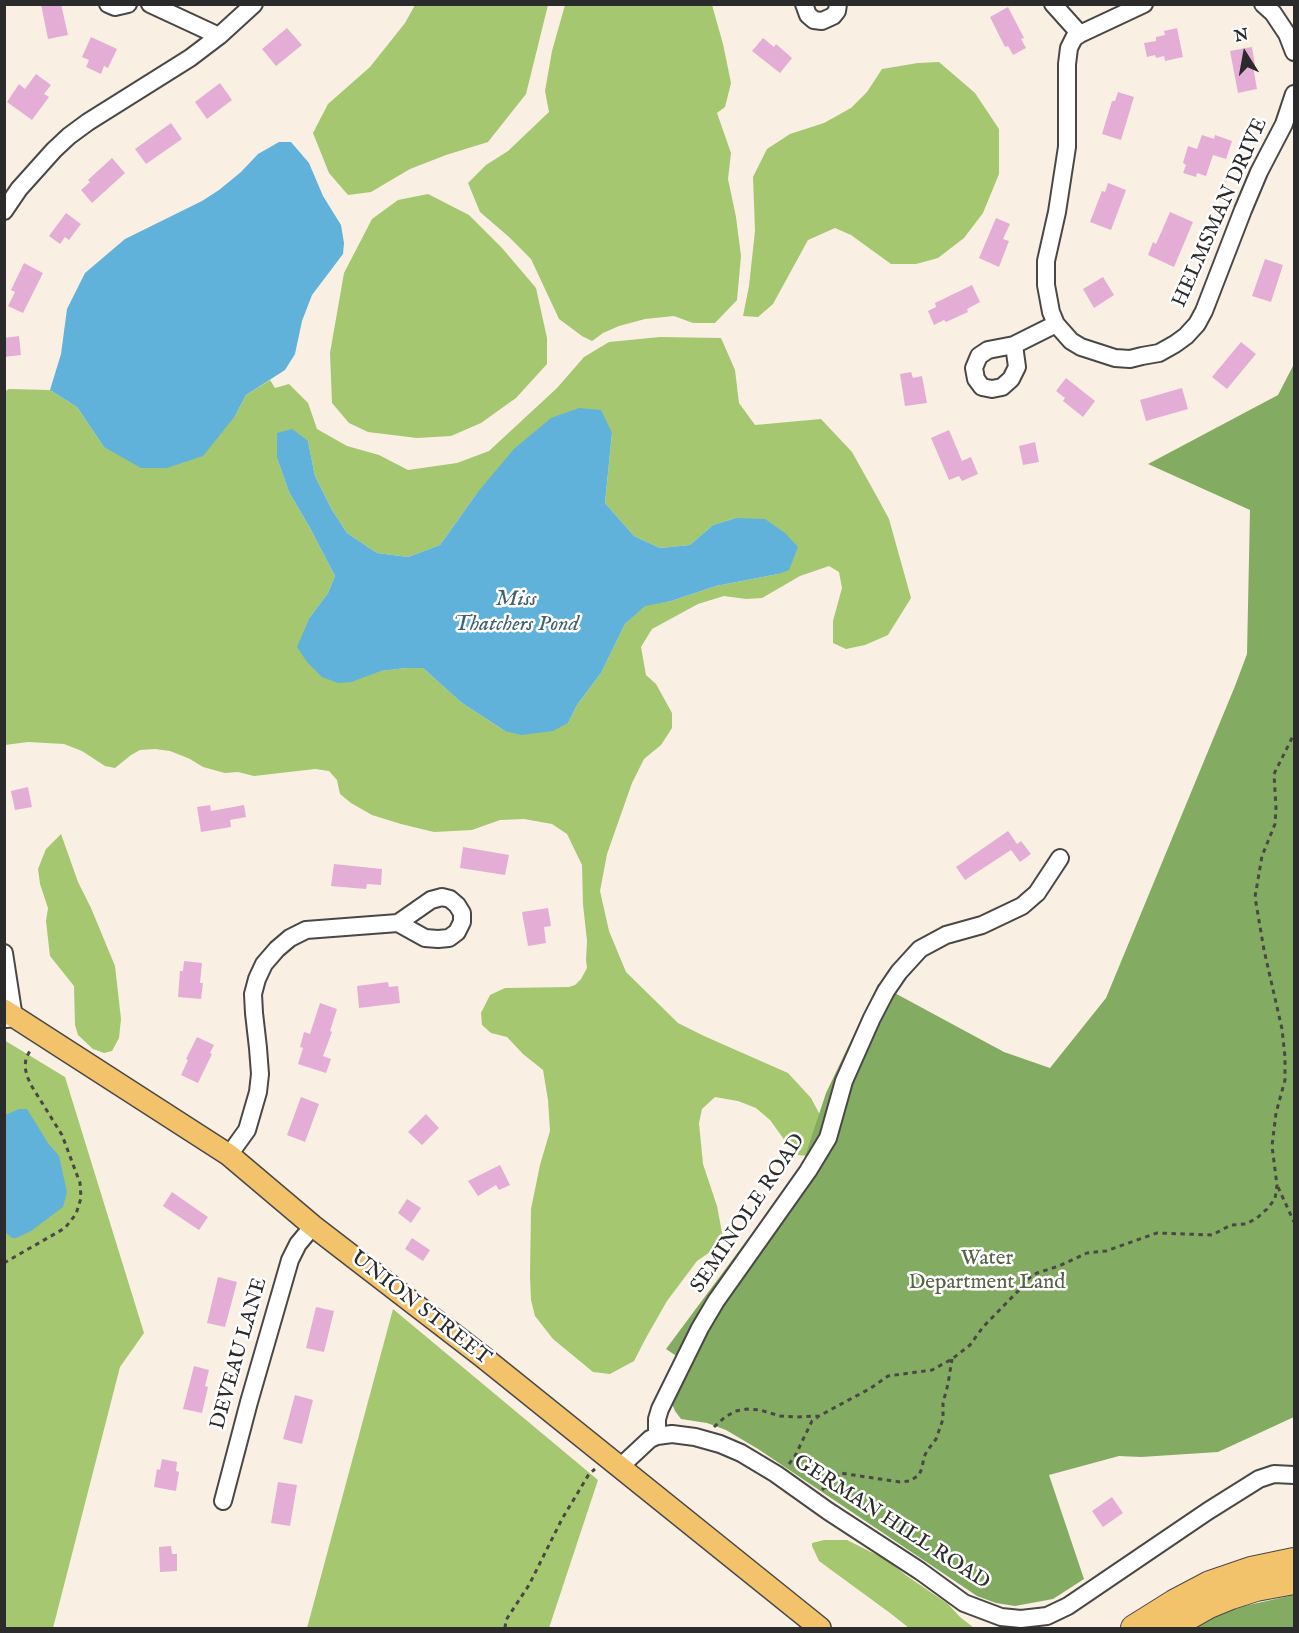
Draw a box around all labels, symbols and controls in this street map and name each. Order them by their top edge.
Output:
north arrow [1215,24,1275,84]
text: N [1233,25,1250,47]
street label: HELMSMAN DRIVE [1168,114,1274,312]
water label: Miss Thatchers Pond [453,587,579,638]
street label: SEMINOLE ROAD [686,1130,812,1298]
street label: UNION STREET [345,1246,495,1372]
park label: Water Department Land [909,1247,1065,1297]
street label: DEVEAU LANE [206,1275,274,1433]
street label: GERMAN HILL ROAD [788,1450,994,1596]

